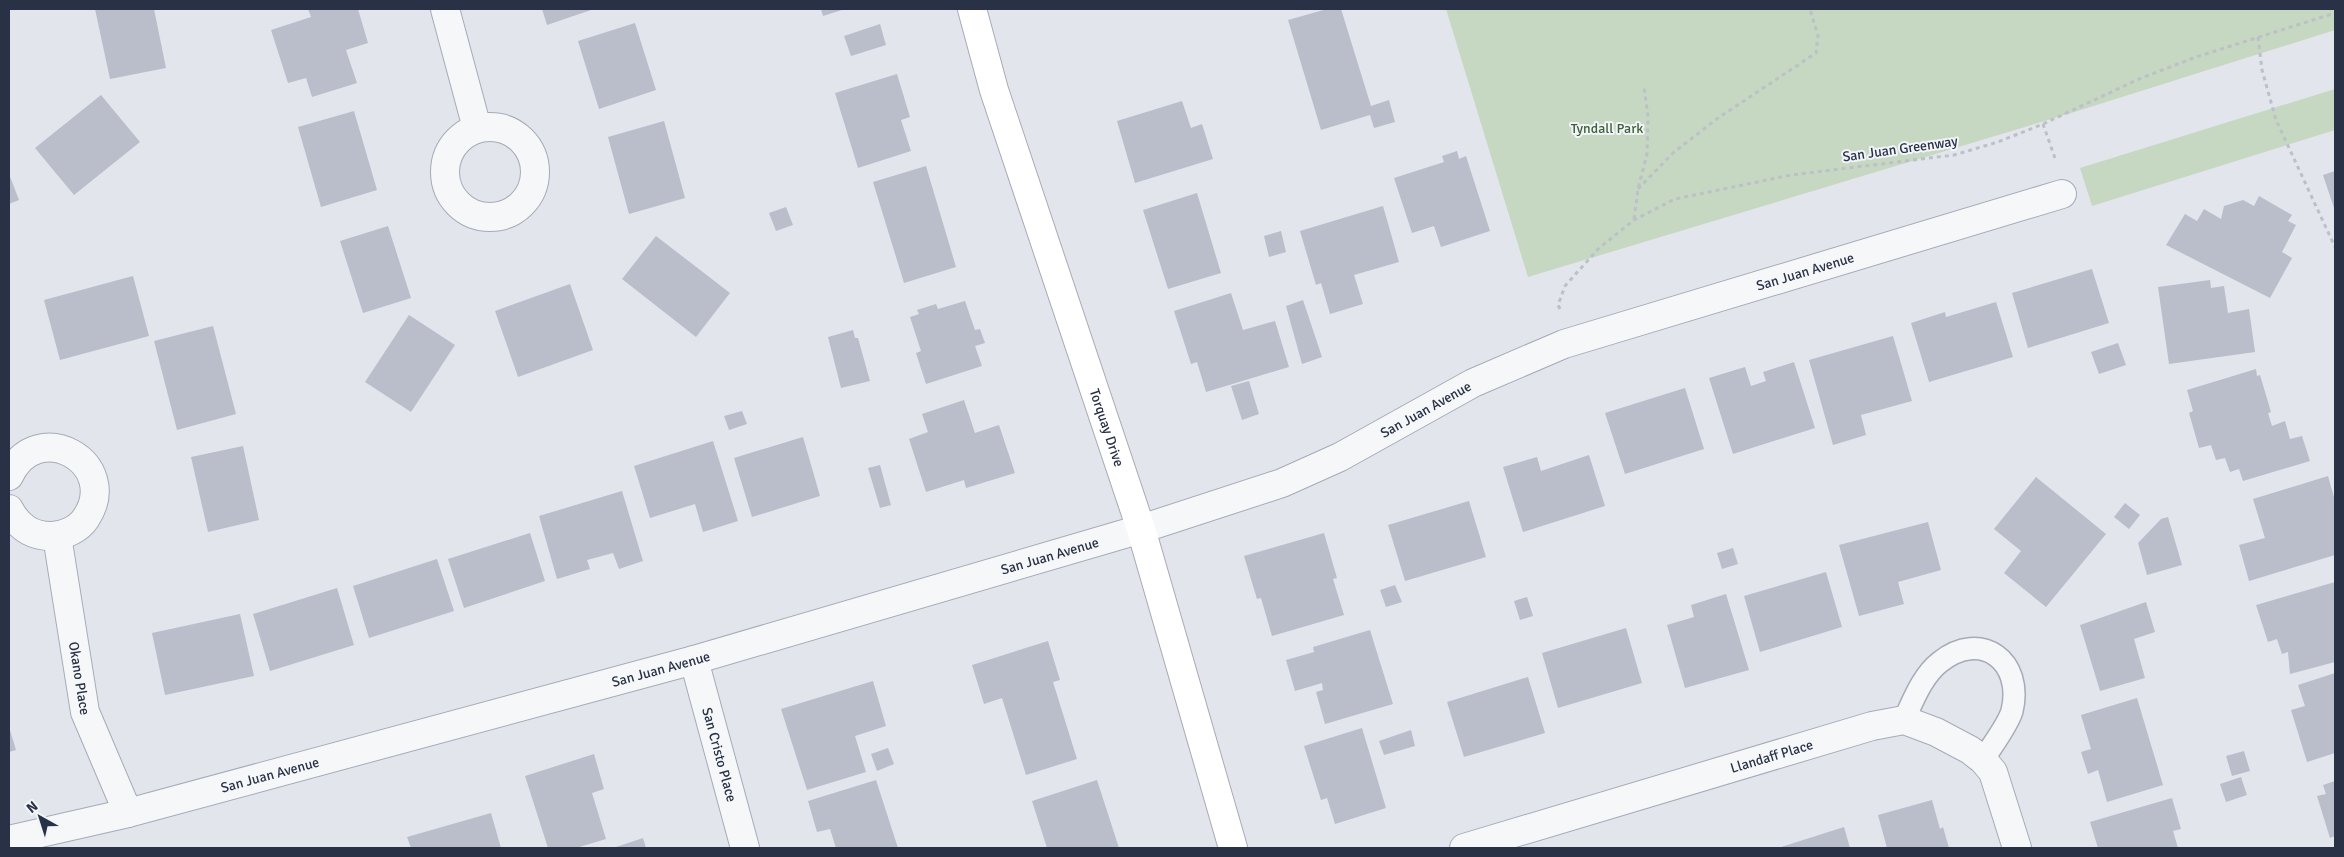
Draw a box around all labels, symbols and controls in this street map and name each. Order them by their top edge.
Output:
park label: Tyndall Park [1571,120,1643,137]
street label: San Juan Greenway [1841,132,1959,165]
street label: San Juan Avenue [1754,249,1856,294]
street label: San Juan Avenue [1377,377,1474,441]
street label: Torquay Drive [1086,387,1128,469]
street label: San Juan Avenue [999,533,1101,578]
street label: Okano Place [65,640,94,716]
street label: San Juan Avenue [610,647,712,690]
street label: San Cristo Place [699,705,741,804]
street label: Llandaff Place [1728,736,1815,776]
street label: San Juan Avenue [219,753,321,796]
north arrow [15,792,65,842]
text: N [23,798,41,817]

